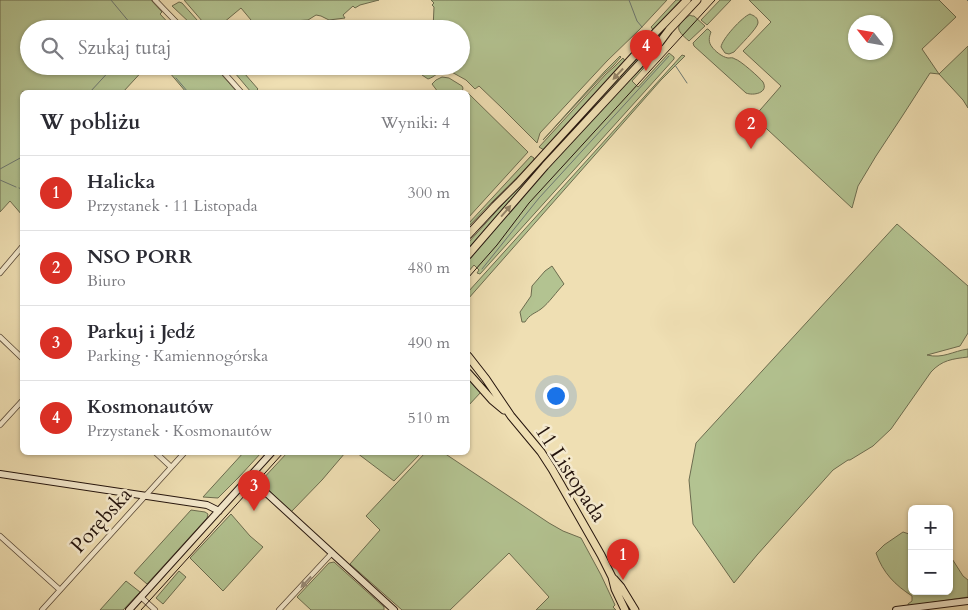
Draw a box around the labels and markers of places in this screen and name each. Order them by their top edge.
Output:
pin: 4 [630,30,662,71]
pin: 2 [735,108,767,149]
pin: 3 [238,470,270,511]
pin: 1 [607,539,639,580]

